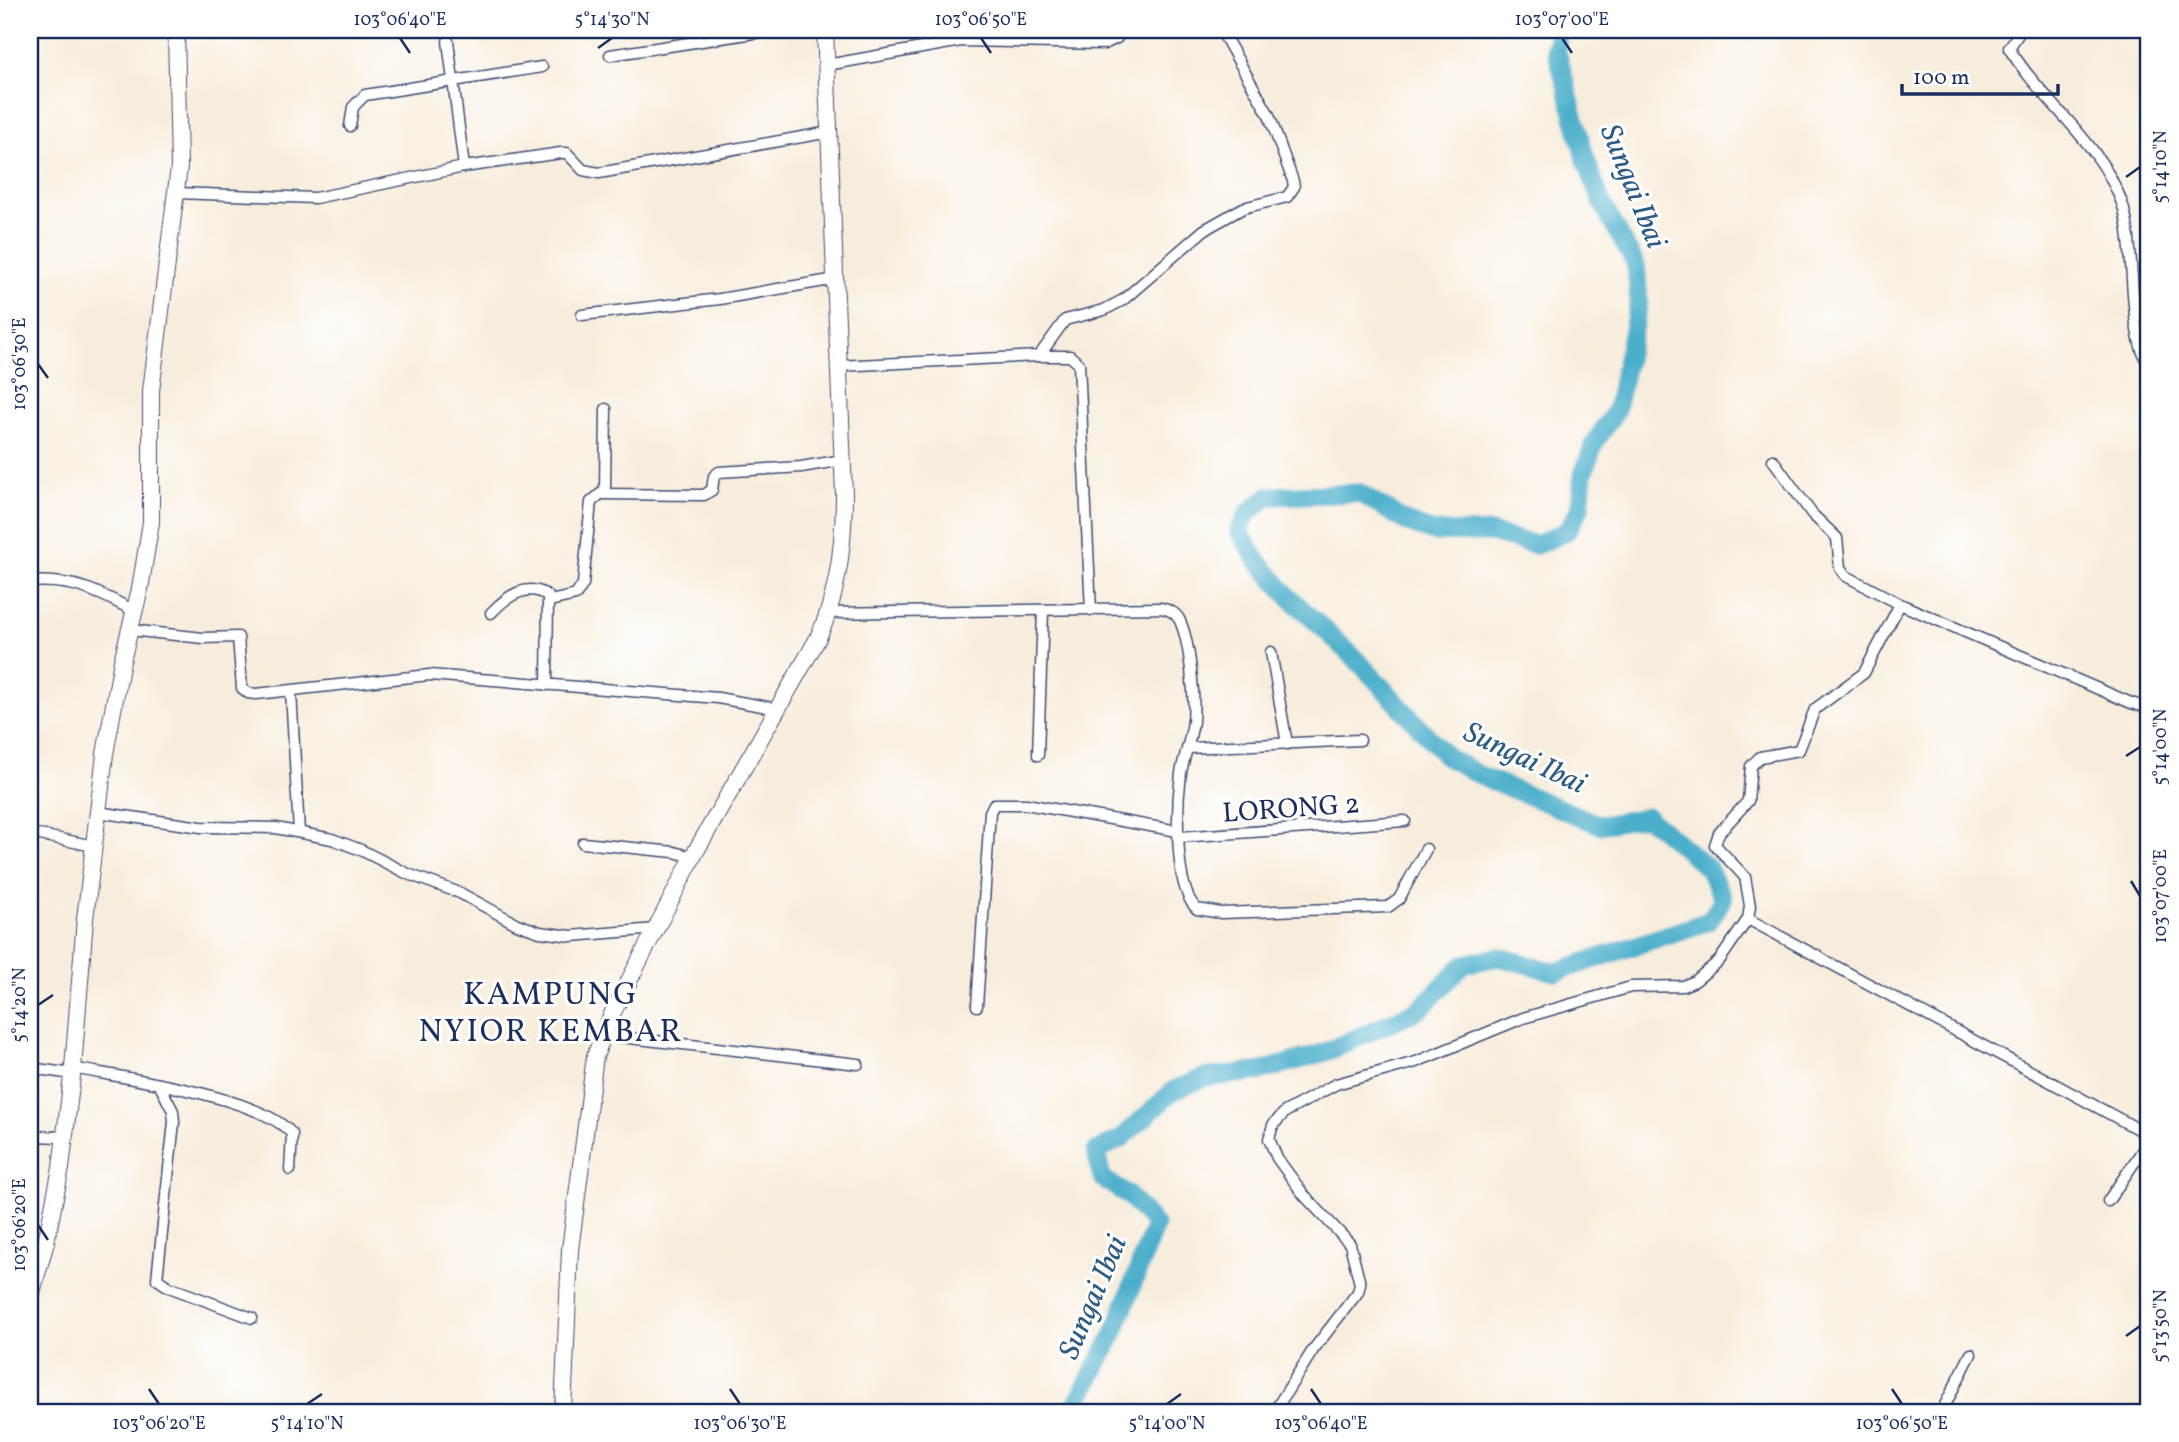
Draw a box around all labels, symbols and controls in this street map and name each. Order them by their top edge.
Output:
text: 103°06'40"E [353,8,447,33]
text: 5°14'30"N [574,8,650,33]
text: 103°06'50"E [935,8,1027,33]
text: 103°07'00"E [1515,8,1609,33]
scale bar [1902,52,2058,96]
text: 100 m [1913,64,1970,93]
water label: Sungai Ibai [1588,118,1676,256]
text: 5°14'10"N [2149,130,2174,204]
text: 103°06'30"E [8,317,33,411]
text: 5°14'00"N [2149,709,2174,785]
water label: Sungai Ibai [1456,712,1593,806]
street label: LORONG 2 [1221,785,1361,834]
text: 103°07'00"E [2149,849,2174,943]
text: 5°14'20"N [8,967,33,1043]
district label: KAMPUNG NYIOR KEMBAR [418,974,684,1055]
text: 103°06'20"E [8,1178,33,1272]
water label: Sungai Ibai [1049,1229,1139,1366]
text: 5°13'50"N [2149,1289,2174,1363]
text: 103°06'20"E [112,1412,206,1437]
text: 5°14'10"N [270,1412,344,1437]
text: 103°06'30"E [694,1412,787,1437]
text: 5°14'00"N [1129,1412,1205,1437]
text: 103°06'40"E [1274,1412,1368,1437]
text: 103°06'50"E [1856,1412,1948,1437]

